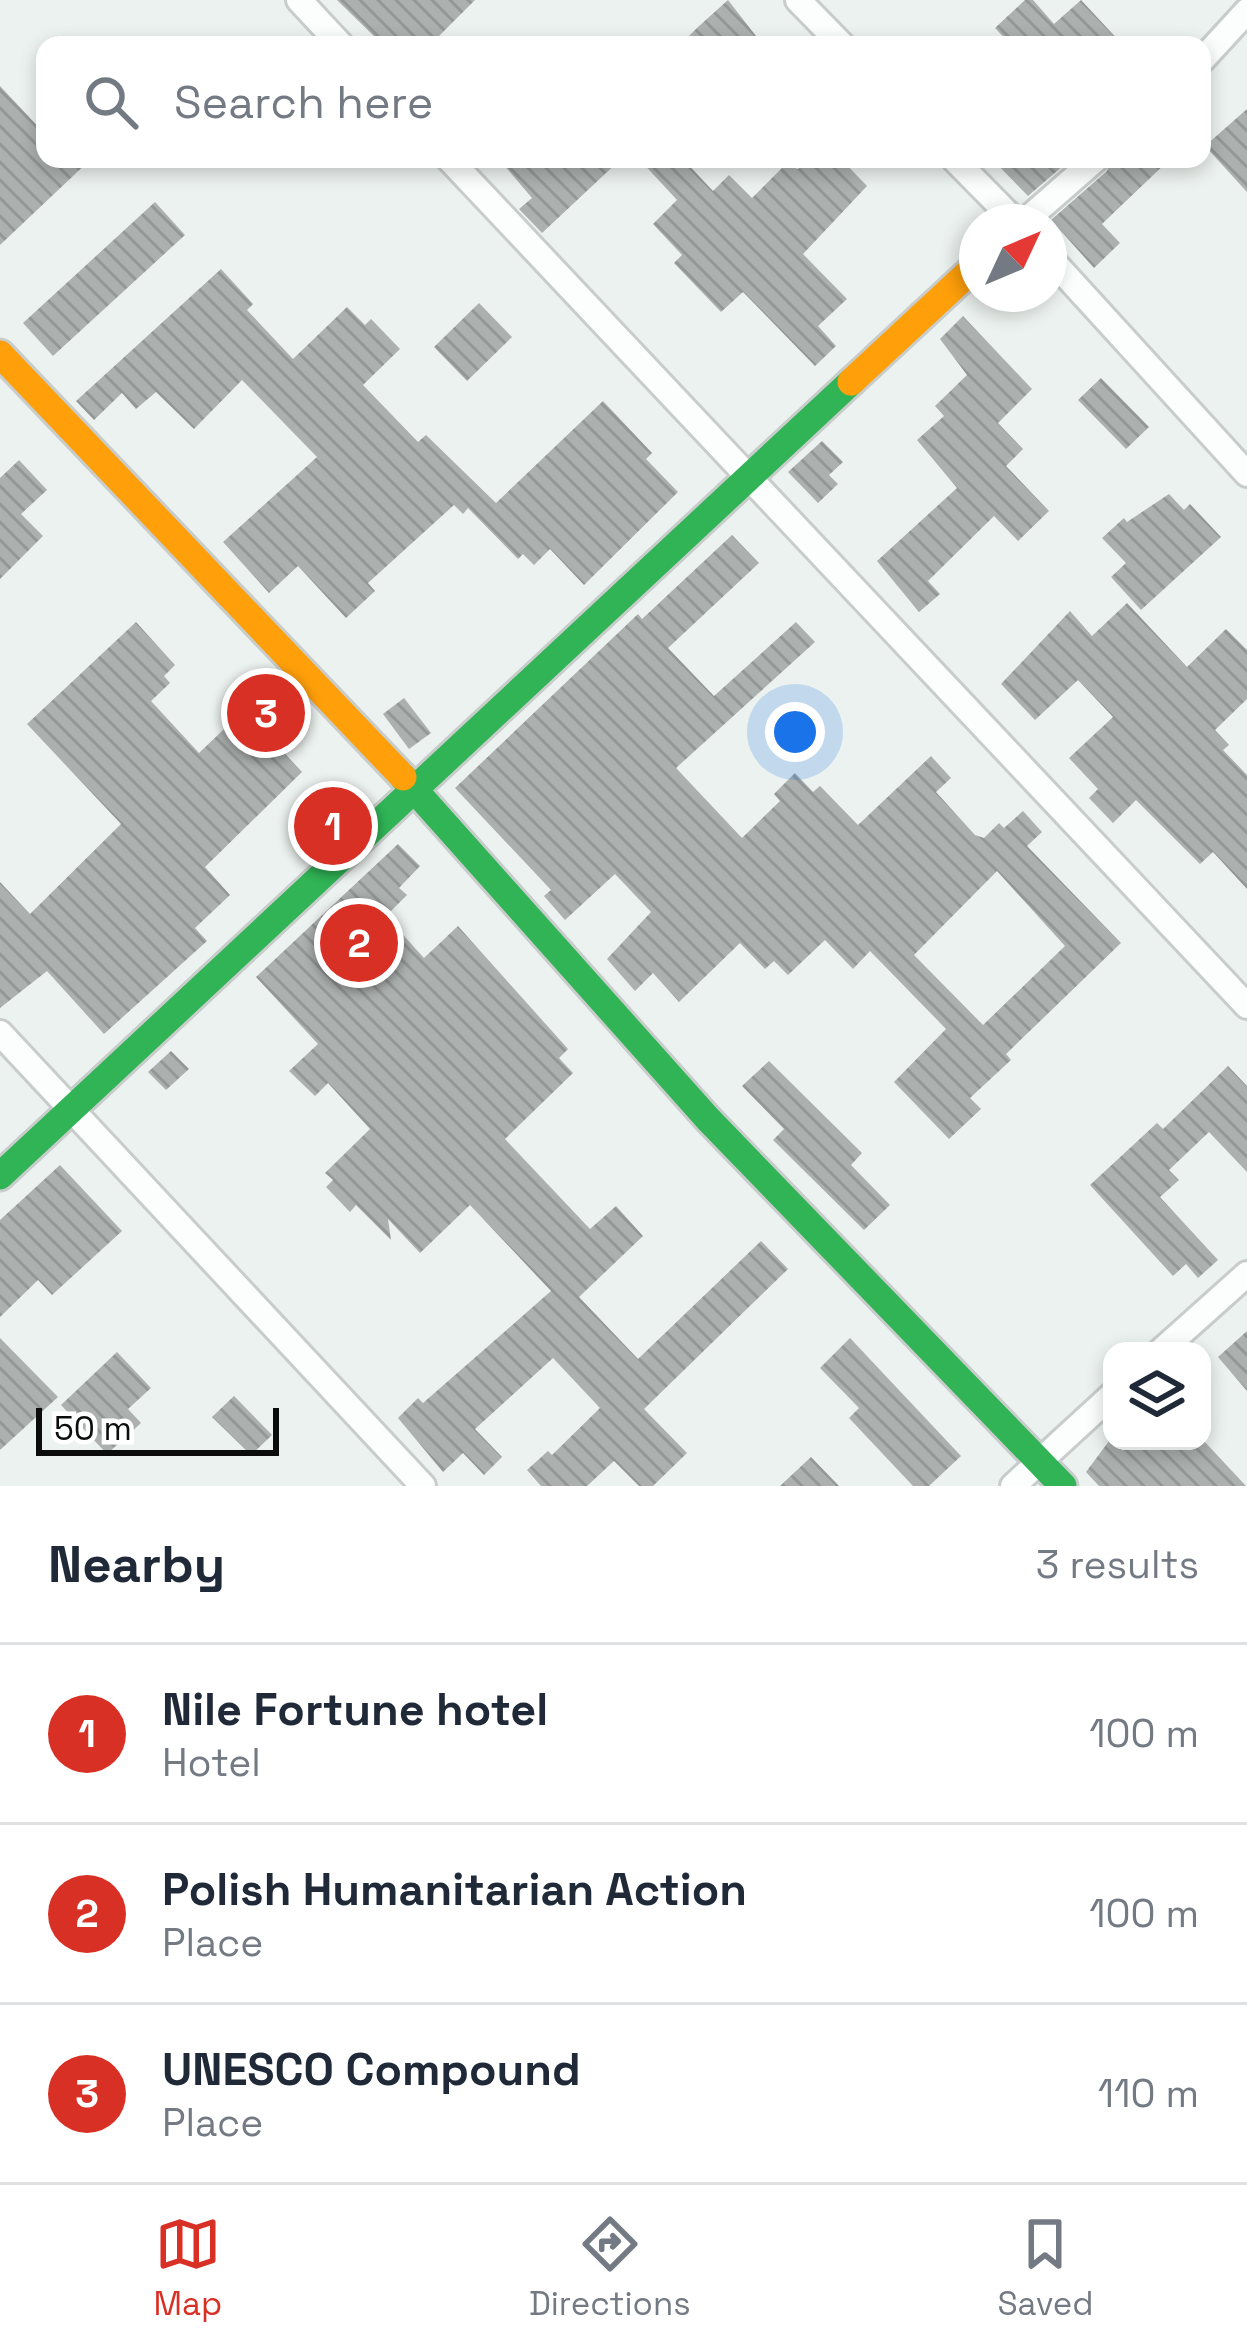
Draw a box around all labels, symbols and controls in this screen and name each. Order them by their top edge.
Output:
search box [36,36,1211,168]
icon: search [78,69,144,135]
text: Search here [174,74,433,131]
north arrow [959,204,1067,312]
pin: 3 [227,668,305,758]
your location [765,702,825,762]
pin: 1 [294,781,372,871]
pin: 2 [320,898,398,988]
map controls [1103,1342,1211,1450]
button: layers [1103,1342,1211,1450]
scale bar [36,1402,279,1455]
text: 50 m [54,1408,132,1450]
text: Nearby [48,1532,225,1597]
text: 3 results [1036,1540,1199,1589]
text: Nile Fortune hotel [162,1681,548,1738]
text: 1 [78,1709,96,1758]
text: 100 m [1089,1709,1199,1758]
text: Hotel [162,1738,261,1787]
text: Polish Humanitarian Action [162,1861,747,1918]
text: 2 [75,1889,99,1938]
text: 100 m [1089,1889,1199,1938]
text: Place [162,1918,263,1967]
text: UNESCO Compound [162,2041,581,2098]
text: 3 [75,2069,99,2118]
text: 110 m [1098,2069,1199,2118]
text: Place [162,2098,263,2147]
tab: Map [153,2211,222,2325]
tab: Directions [529,2211,691,2325]
tab: Saved [997,2211,1094,2325]

